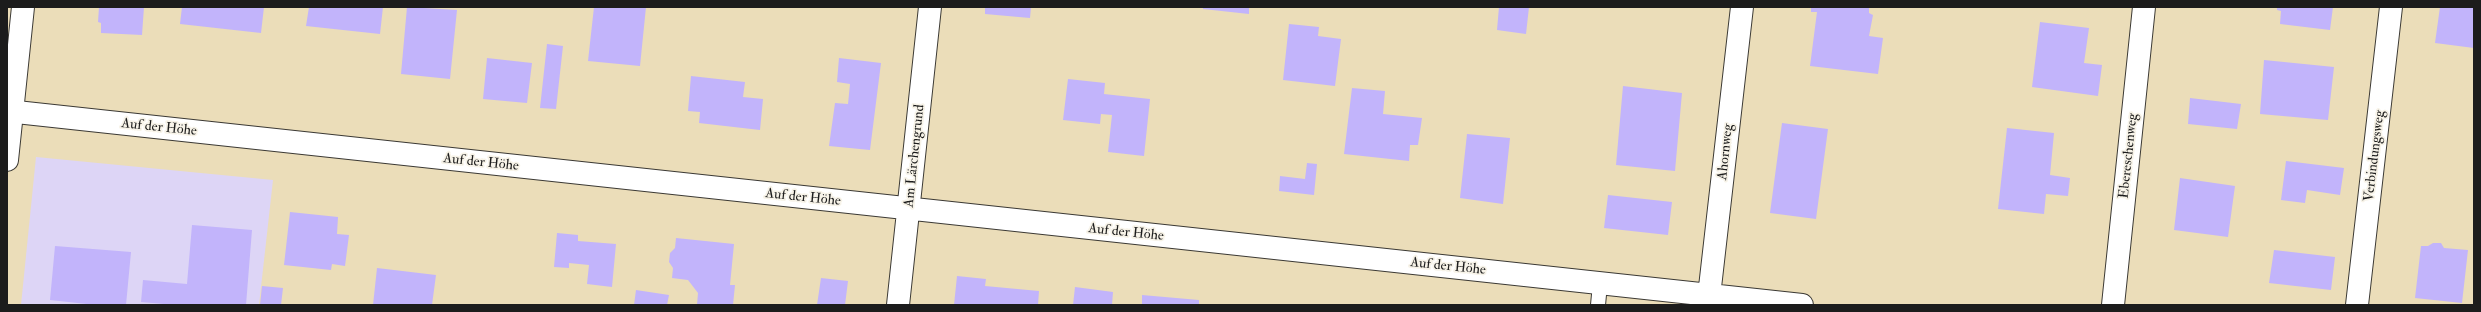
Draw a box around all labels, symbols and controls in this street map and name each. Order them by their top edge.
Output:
street label: Am Lärchengrund [901,104,929,208]
street label: Verbindungsweg [2361,109,2389,203]
street label: Ebereschenweg [2116,112,2142,200]
street label: Auf der Höhe [121,116,197,140]
street label: Ahornweg [1715,123,1737,181]
street label: Auf der Höhe [443,151,519,175]
street label: Auf der Höhe [765,186,841,210]
street label: Auf der Höhe [1088,221,1164,245]
street label: Auf der Höhe [1410,255,1486,279]

